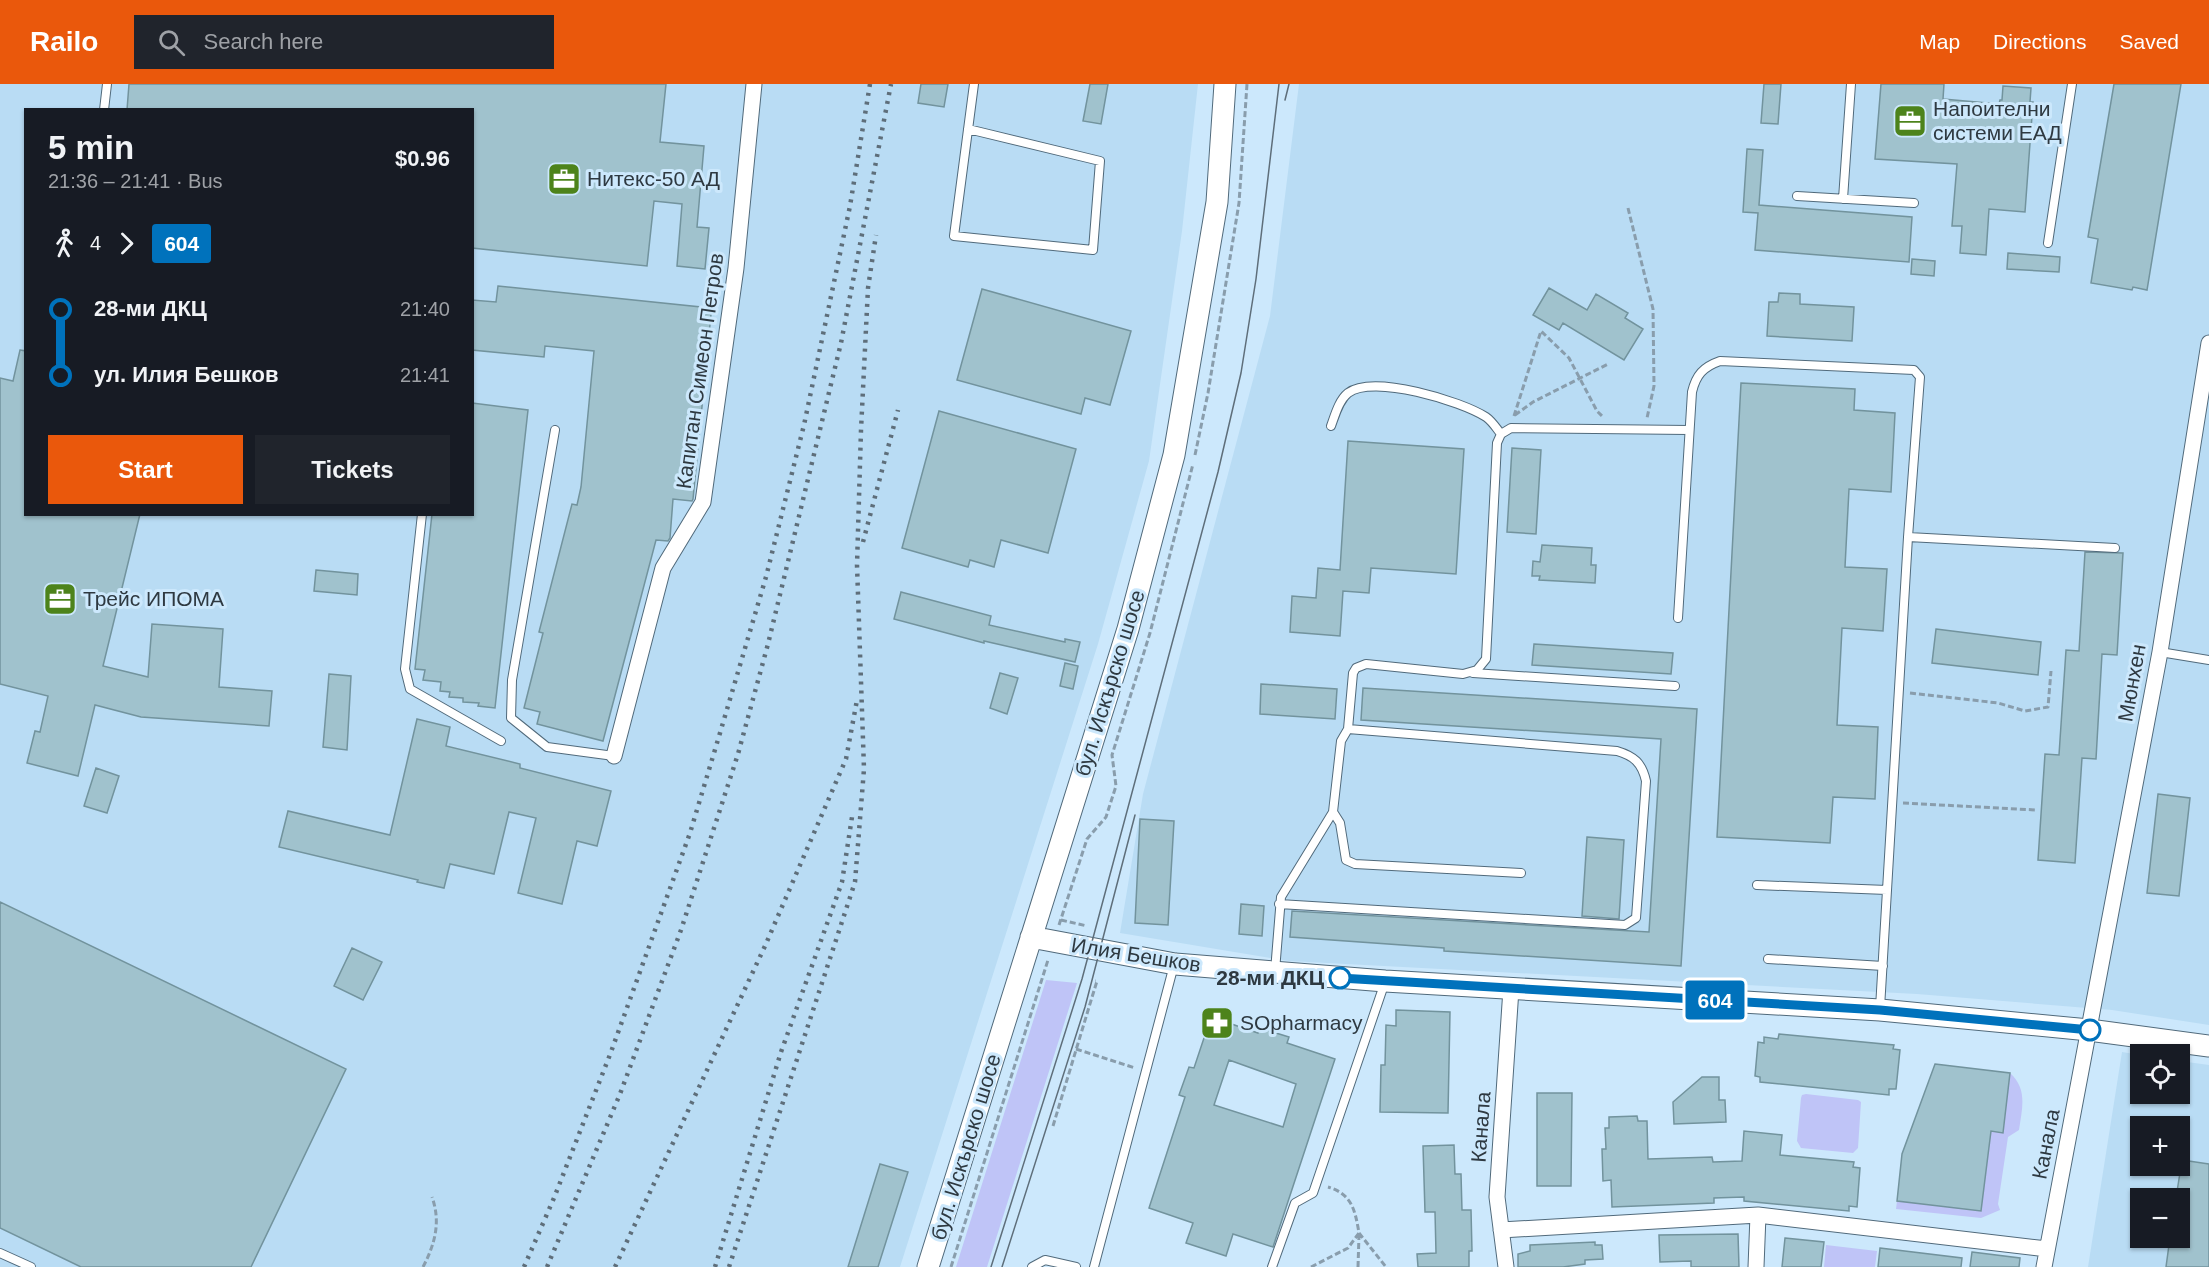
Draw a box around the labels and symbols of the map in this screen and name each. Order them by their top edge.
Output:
place label: Напоителни системи ЕАД [1933,97,2062,144]
office icon: Напоителни системи ЕАД [1892,103,1928,139]
office icon: Нитекс-50 АД [546,161,582,197]
place label: Нитекс-50 АД [587,167,720,190]
street label: Капитан Симеон Петров [672,252,727,490]
office icon: Трейс ИПОМА [42,581,78,617]
place label: Трейс ИПОМА [83,587,224,610]
street label: бул. Искърско шосе [1070,587,1149,779]
street label: Мюнхен [2113,642,2150,724]
street label: Илия Бешков [1070,933,1203,976]
place label: 28-ми ДКЦ [1216,966,1325,989]
marker: 28-ми ДКЦ [1329,967,1351,989]
line badge: 604 [1680,980,1750,1020]
pharmacy icon: SOpharmacy [1199,1005,1235,1041]
place label: SOpharmacy [1240,1011,1363,1034]
unlabelled marker [2079,1019,2101,1041]
street label: бул. Искърско шосе [926,1051,1005,1243]
street label: Канала [1467,1090,1494,1163]
street label: Канала [2027,1106,2064,1181]

